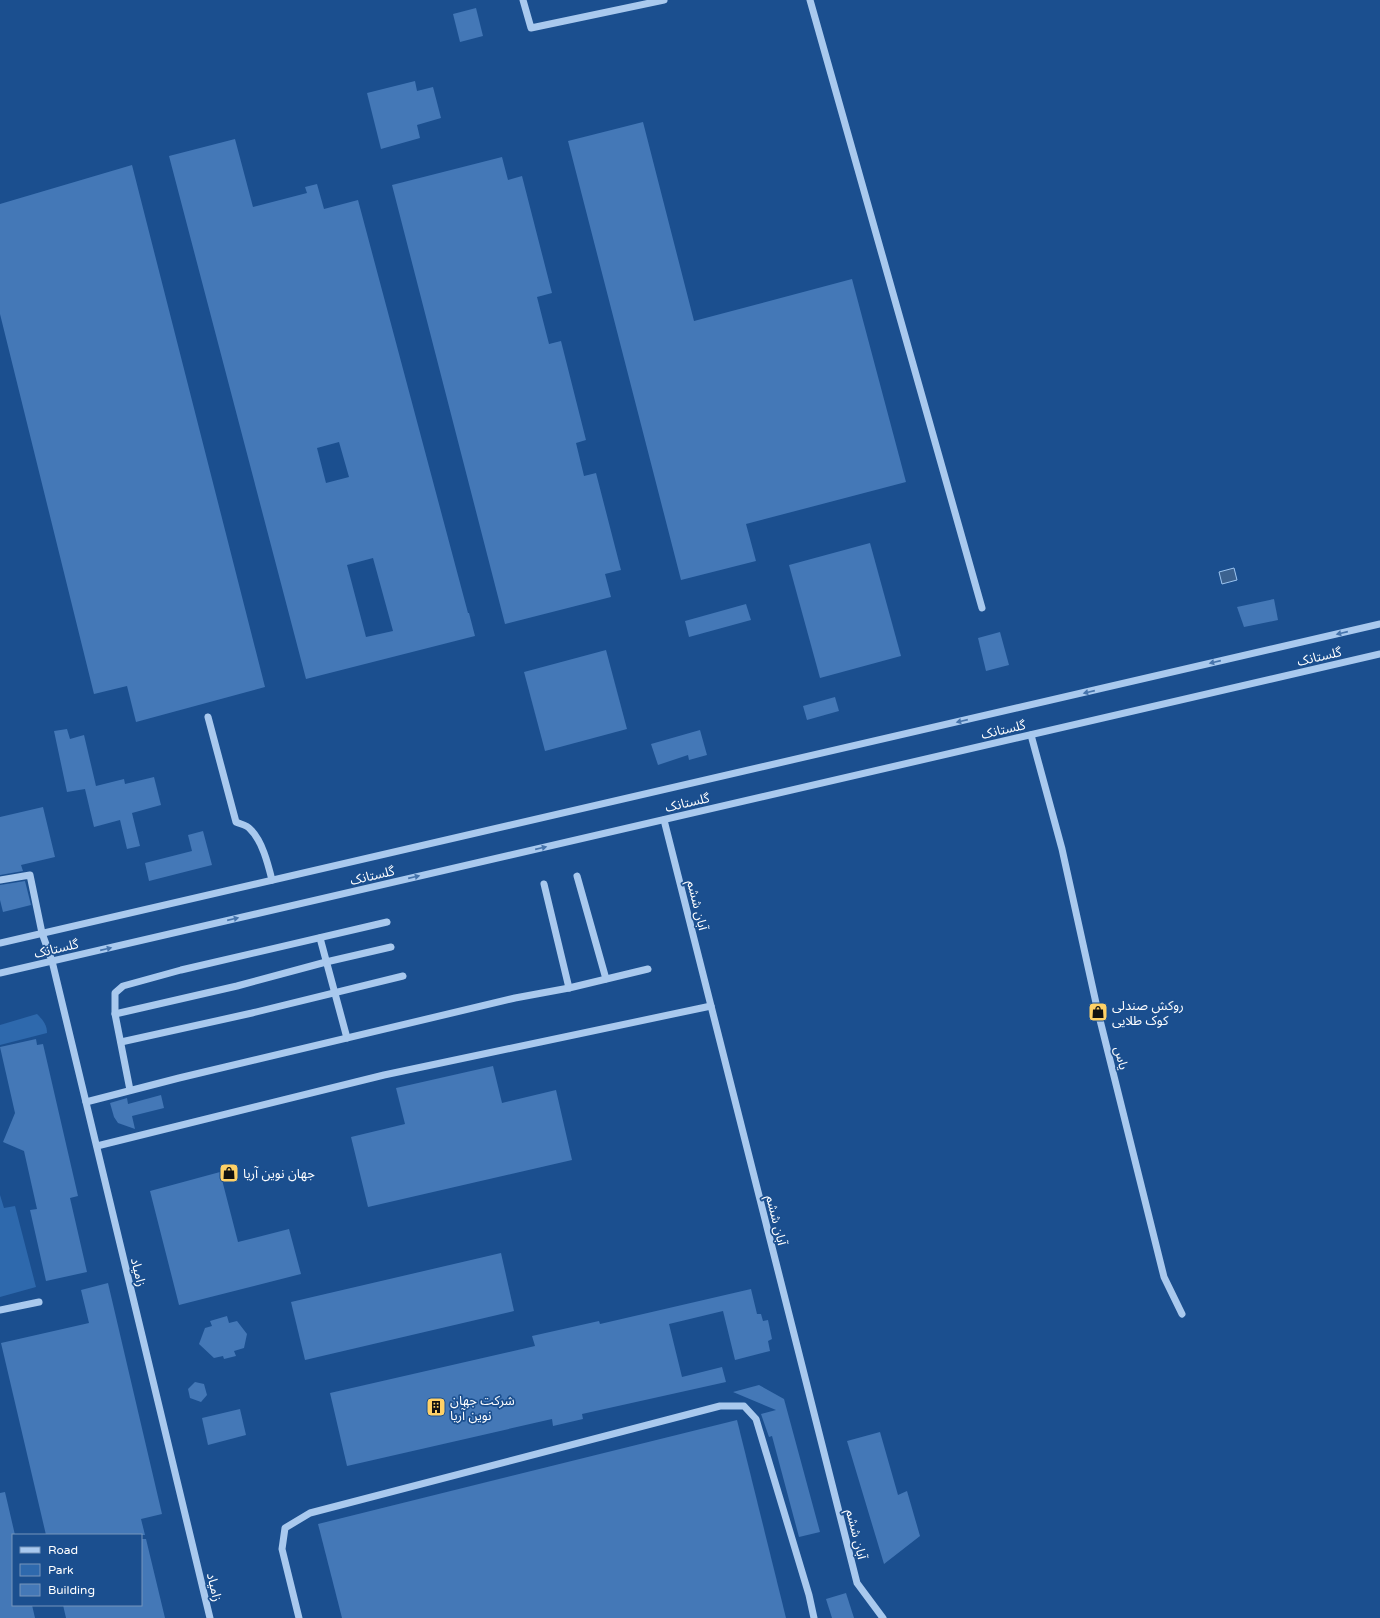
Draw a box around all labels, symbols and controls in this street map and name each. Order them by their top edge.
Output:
one-way arrow [1336,631,1348,637]
street label: گلستانک [1295,644,1344,670]
one-way arrow [1209,660,1222,666]
one-way arrow [1082,689,1095,695]
street label: گلستانک [979,717,1028,743]
one-way arrow [956,718,968,724]
street label: گلستانک [663,790,712,816]
one-way arrow [535,845,547,851]
street label: گلستانک [348,863,397,889]
one-way arrow [408,874,420,880]
street label: آبان ششم [681,878,711,934]
one-way arrow [227,916,239,922]
street label: گلستانک [32,936,81,962]
one-way arrow [100,945,112,951]
place label: روکش صندلی کوک طلایی [1112,998,1184,1029]
shop icon: روکش صندلی کوک طلایی [1087,1001,1109,1023]
street label: یاس [1110,1045,1132,1072]
shop icon: جهان نوین آریا [218,1162,240,1184]
place label: جهان نوین آریا [243,1166,315,1182]
street label: آبان ششم [760,1193,790,1249]
street label: زامیاد [127,1256,149,1288]
place label: شرکت جهان نوین آریا [450,1393,515,1424]
building icon: شرکت جهان نوین آریا [425,1396,447,1418]
street label: آبان ششم [840,1507,870,1563]
legend [12,1534,142,1606]
text: Road [48,1543,78,1557]
text: Park [48,1563,74,1577]
street label: زامیاد [203,1571,225,1603]
text: Building [48,1583,95,1597]

